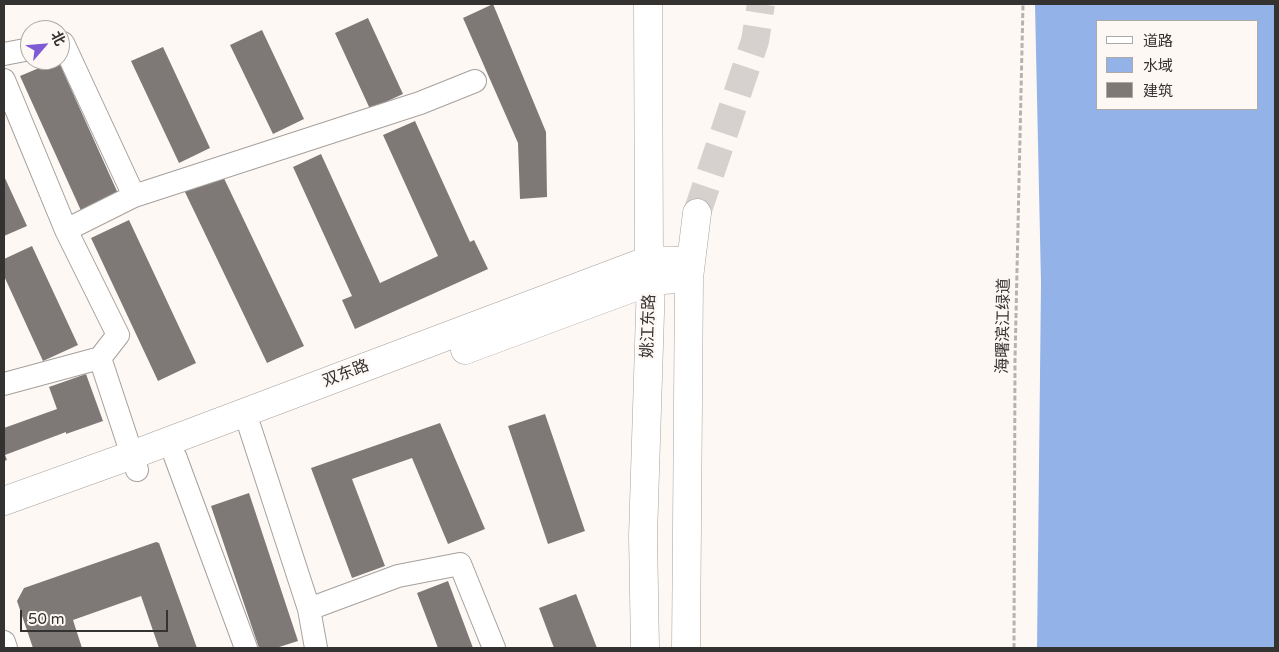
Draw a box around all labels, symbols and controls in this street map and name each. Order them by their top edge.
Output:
north arrow [20,20,70,70]
legend [1096,20,1259,110]
text: 北 [47,28,69,49]
text: 道路 [1143,32,1173,50]
text: 水域 [1143,57,1173,75]
text: 建筑 [1143,82,1173,100]
street label: 海曙滨江绿道 [994,278,1014,374]
street label: 姚江东路 [638,294,660,358]
street label: 双东路 [320,356,372,392]
scale bar [22,600,170,632]
text: 50 m [28,610,65,628]

